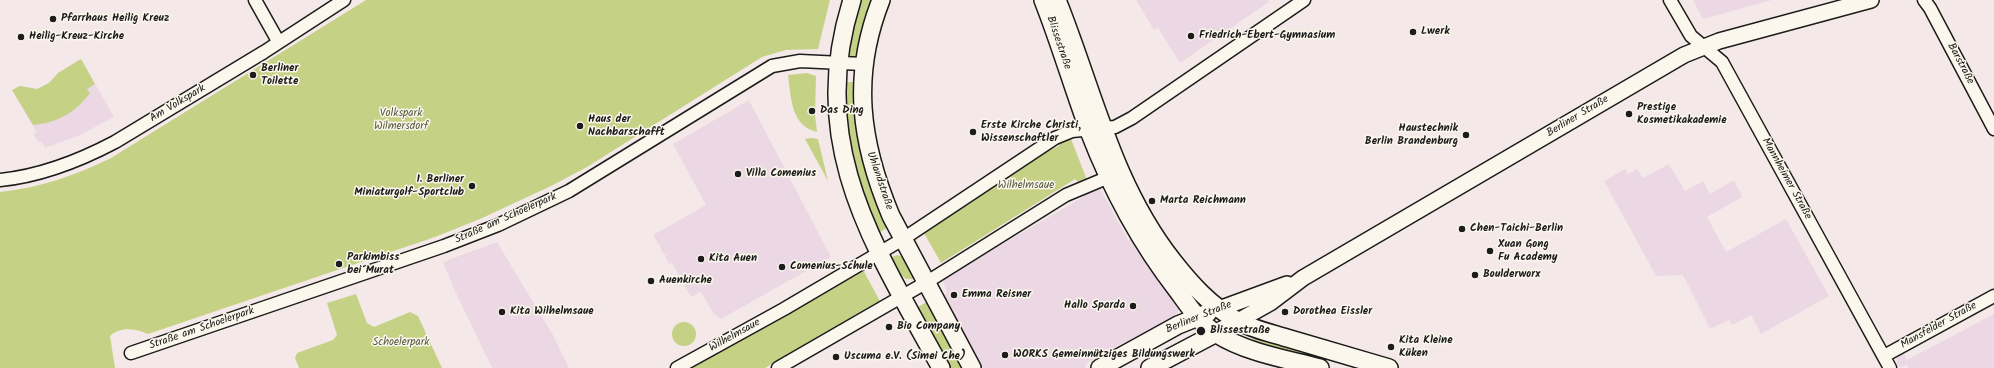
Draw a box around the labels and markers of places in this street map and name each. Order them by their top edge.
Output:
place label: Pfarrhaus Heilig Kreuz [61,12,169,26]
marker: Pfarrhaus Heilig Kreuz [48,14,58,24]
place label: Lwerk [1421,25,1450,39]
marker: Lwerk [1408,27,1418,37]
place label: Friedrich-Ebert-Gymnasium [1199,29,1335,43]
place label: Heilig-Kreuz-Kirche [29,30,124,44]
marker: Friedrich-Ebert-Gymnasium [1186,31,1196,41]
marker: Heilig-Kreuz-Kirche [16,32,26,42]
place label: Berliner Toilette [261,62,298,88]
marker: Berliner Toilette [248,70,258,80]
place label: Prestige Kosmetikakademie [1637,101,1727,127]
place label: Das Ding [820,104,864,118]
marker: Das Ding [807,106,817,116]
marker: Prestige Kosmetikakademie [1624,109,1634,119]
place label: Haus der Nachbarschafft [588,113,665,139]
place label: Erste Kirche Christi, Wissenschaftler [981,119,1081,145]
marker: Haus der Nachbarschafft [575,121,585,131]
place label: Haustechnik Berlin Brandenburg [1365,122,1458,148]
marker: Erste Kirche Christi, Wissenschaftler [968,127,978,137]
marker: Haustechnik Berlin Brandenburg [1461,130,1471,140]
place label: Villa Comenius [746,167,816,181]
marker: Villa Comenius [733,169,743,179]
place label: 1. Berliner Miniaturgolf-Sportclub [354,173,464,199]
marker: 1. Berliner Miniaturgolf-Sportclub [467,181,477,191]
place label: Marta Reichmann [1160,194,1246,208]
marker: Marta Reichmann [1147,196,1157,206]
place label: Chen-Taichi-Berlin [1470,222,1563,236]
marker: Chen-Taichi-Berlin [1457,224,1467,234]
place label: Xuan Gong Fu Academy [1498,238,1557,264]
marker: Xuan Gong Fu Academy [1485,246,1495,256]
place label: Parkimbiss bei Murat [347,251,399,277]
place label: Kita Auen [709,252,757,266]
marker: Kita Auen [696,254,706,264]
marker: Parkimbiss bei Murat [334,259,344,269]
place label: Comenius-Schule [790,260,873,274]
marker: Comenius-Schule [777,262,787,272]
place label: Boulderworx [1483,268,1540,282]
marker: Boulderworx [1470,270,1480,280]
place label: Auenkirche [659,274,712,288]
marker: Auenkirche [646,276,656,286]
place label: Emma Reisner [962,288,1031,302]
marker: Emma Reisner [949,290,959,300]
place label: Hallo Sparda [1064,299,1125,313]
marker: Hallo Sparda [1128,301,1138,311]
place label: Kita Wilhelmsaue [510,305,594,319]
place label: Dorothea Eissler [1293,305,1372,319]
marker: Kita Wilhelmsaue [497,307,507,317]
marker: Dorothea Eissler [1280,307,1290,317]
place label: Bio Company [897,320,960,334]
marker: Bio Company [884,322,894,332]
place label: Blissestraße [1210,324,1270,338]
marker: Blissestraße [1195,325,1207,337]
place label: Kita Kleine Küken [1399,334,1453,360]
marker: Kita Kleine Küken [1386,342,1396,352]
place label: WORKS Gemeinnütziges Bildungswerk [1013,348,1195,362]
place label: Uscuma e.V. (Simei Che) [844,350,966,364]
marker: WORKS Gemeinnütziges Bildungswerk [1000,350,1010,360]
marker: Uscuma e.V. (Simei Che) [831,352,841,362]

